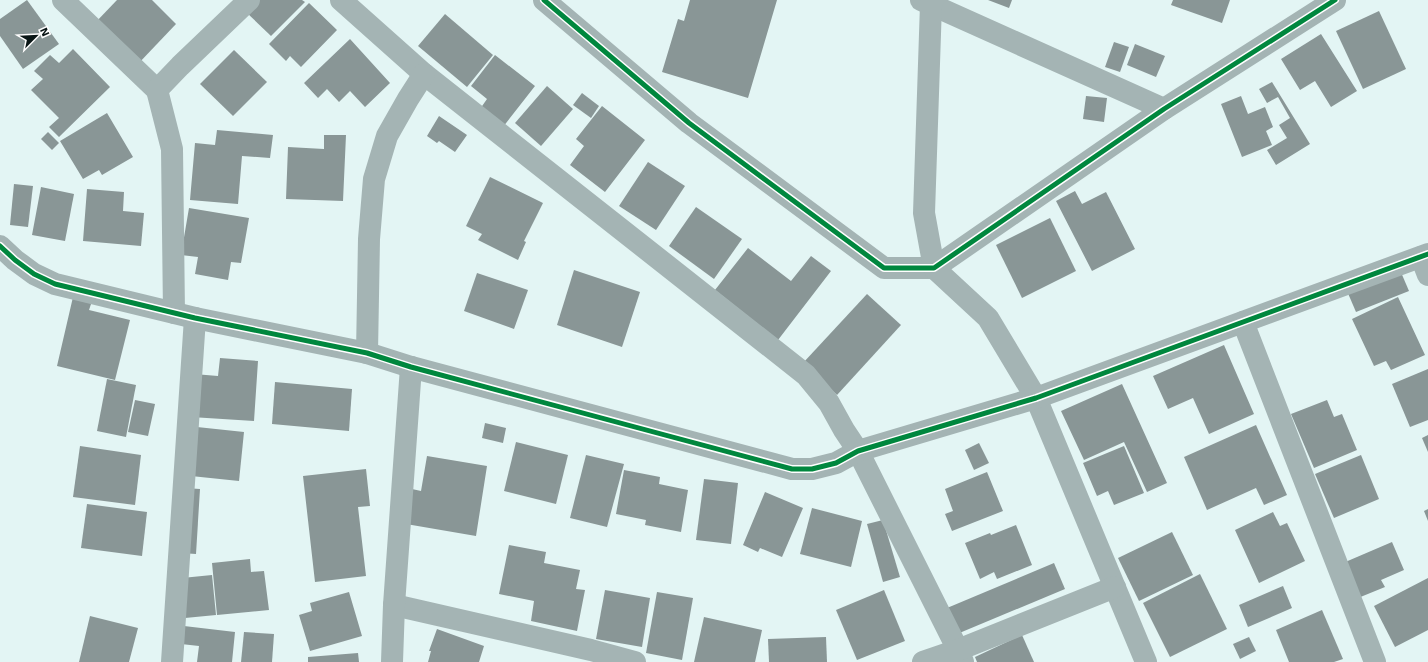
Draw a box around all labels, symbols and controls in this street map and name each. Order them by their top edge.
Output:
north arrow [16,16,56,56]
text: N [37,26,52,39]

